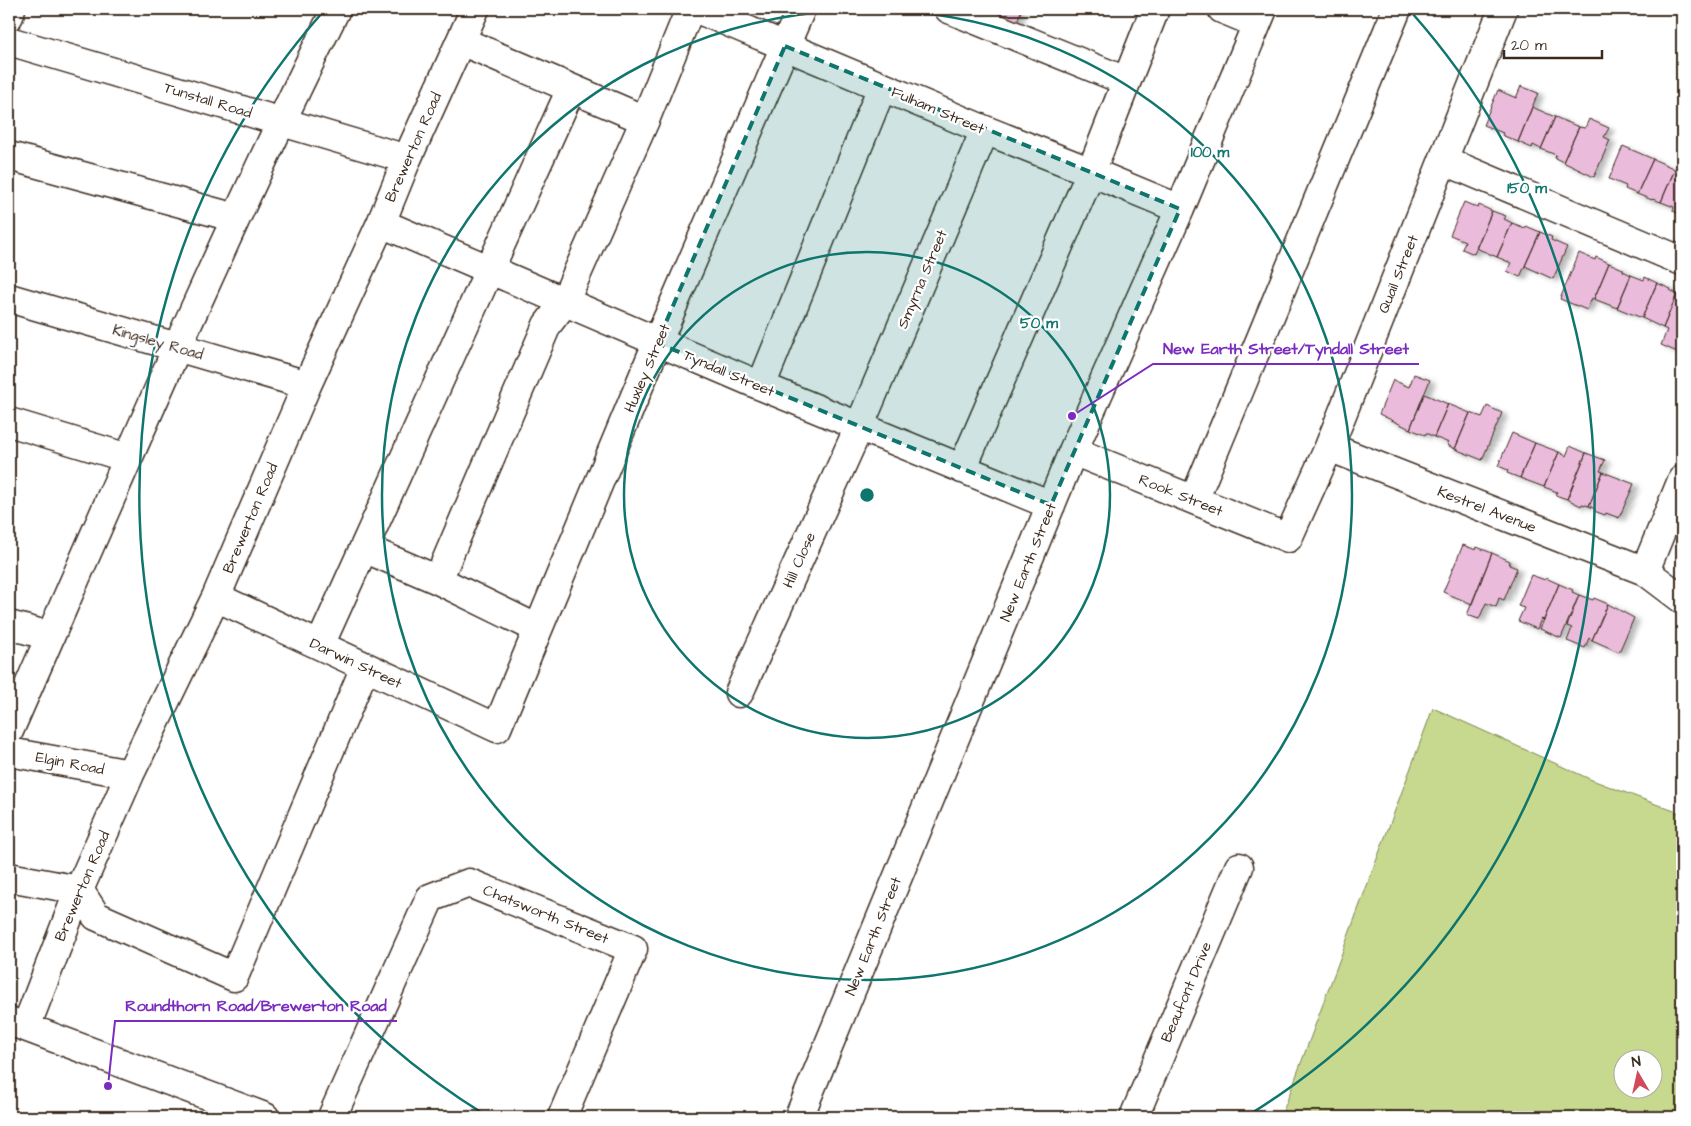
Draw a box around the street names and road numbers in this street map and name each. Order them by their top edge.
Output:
street label: Tunstall Road [161,77,255,124]
street label: Fulham Street [888,81,988,140]
street label: Brewerton Road [380,89,447,205]
street label: Smyrna Street [892,227,954,332]
street label: Quail Street [1373,232,1424,317]
street label: Kingsley Road [110,320,206,366]
street label: Huxley Street [619,320,677,416]
street label: Tyndall Street [679,345,778,403]
street label: Brewerton Road [218,459,283,577]
street label: Rook Street [1136,469,1226,522]
street label: Kestrel Avenue [1434,481,1539,538]
street label: New Earth Street [995,500,1062,625]
street label: Hill Close [778,529,821,591]
street label: Darwin Street [306,633,405,694]
street label: Elgin Road [34,747,106,781]
street label: Brewerton Road [50,827,115,945]
street label: New Earth Street [840,874,907,999]
street label: Chatsworth Street [480,880,612,949]
street label: Beaufont Drive [1156,939,1217,1046]

